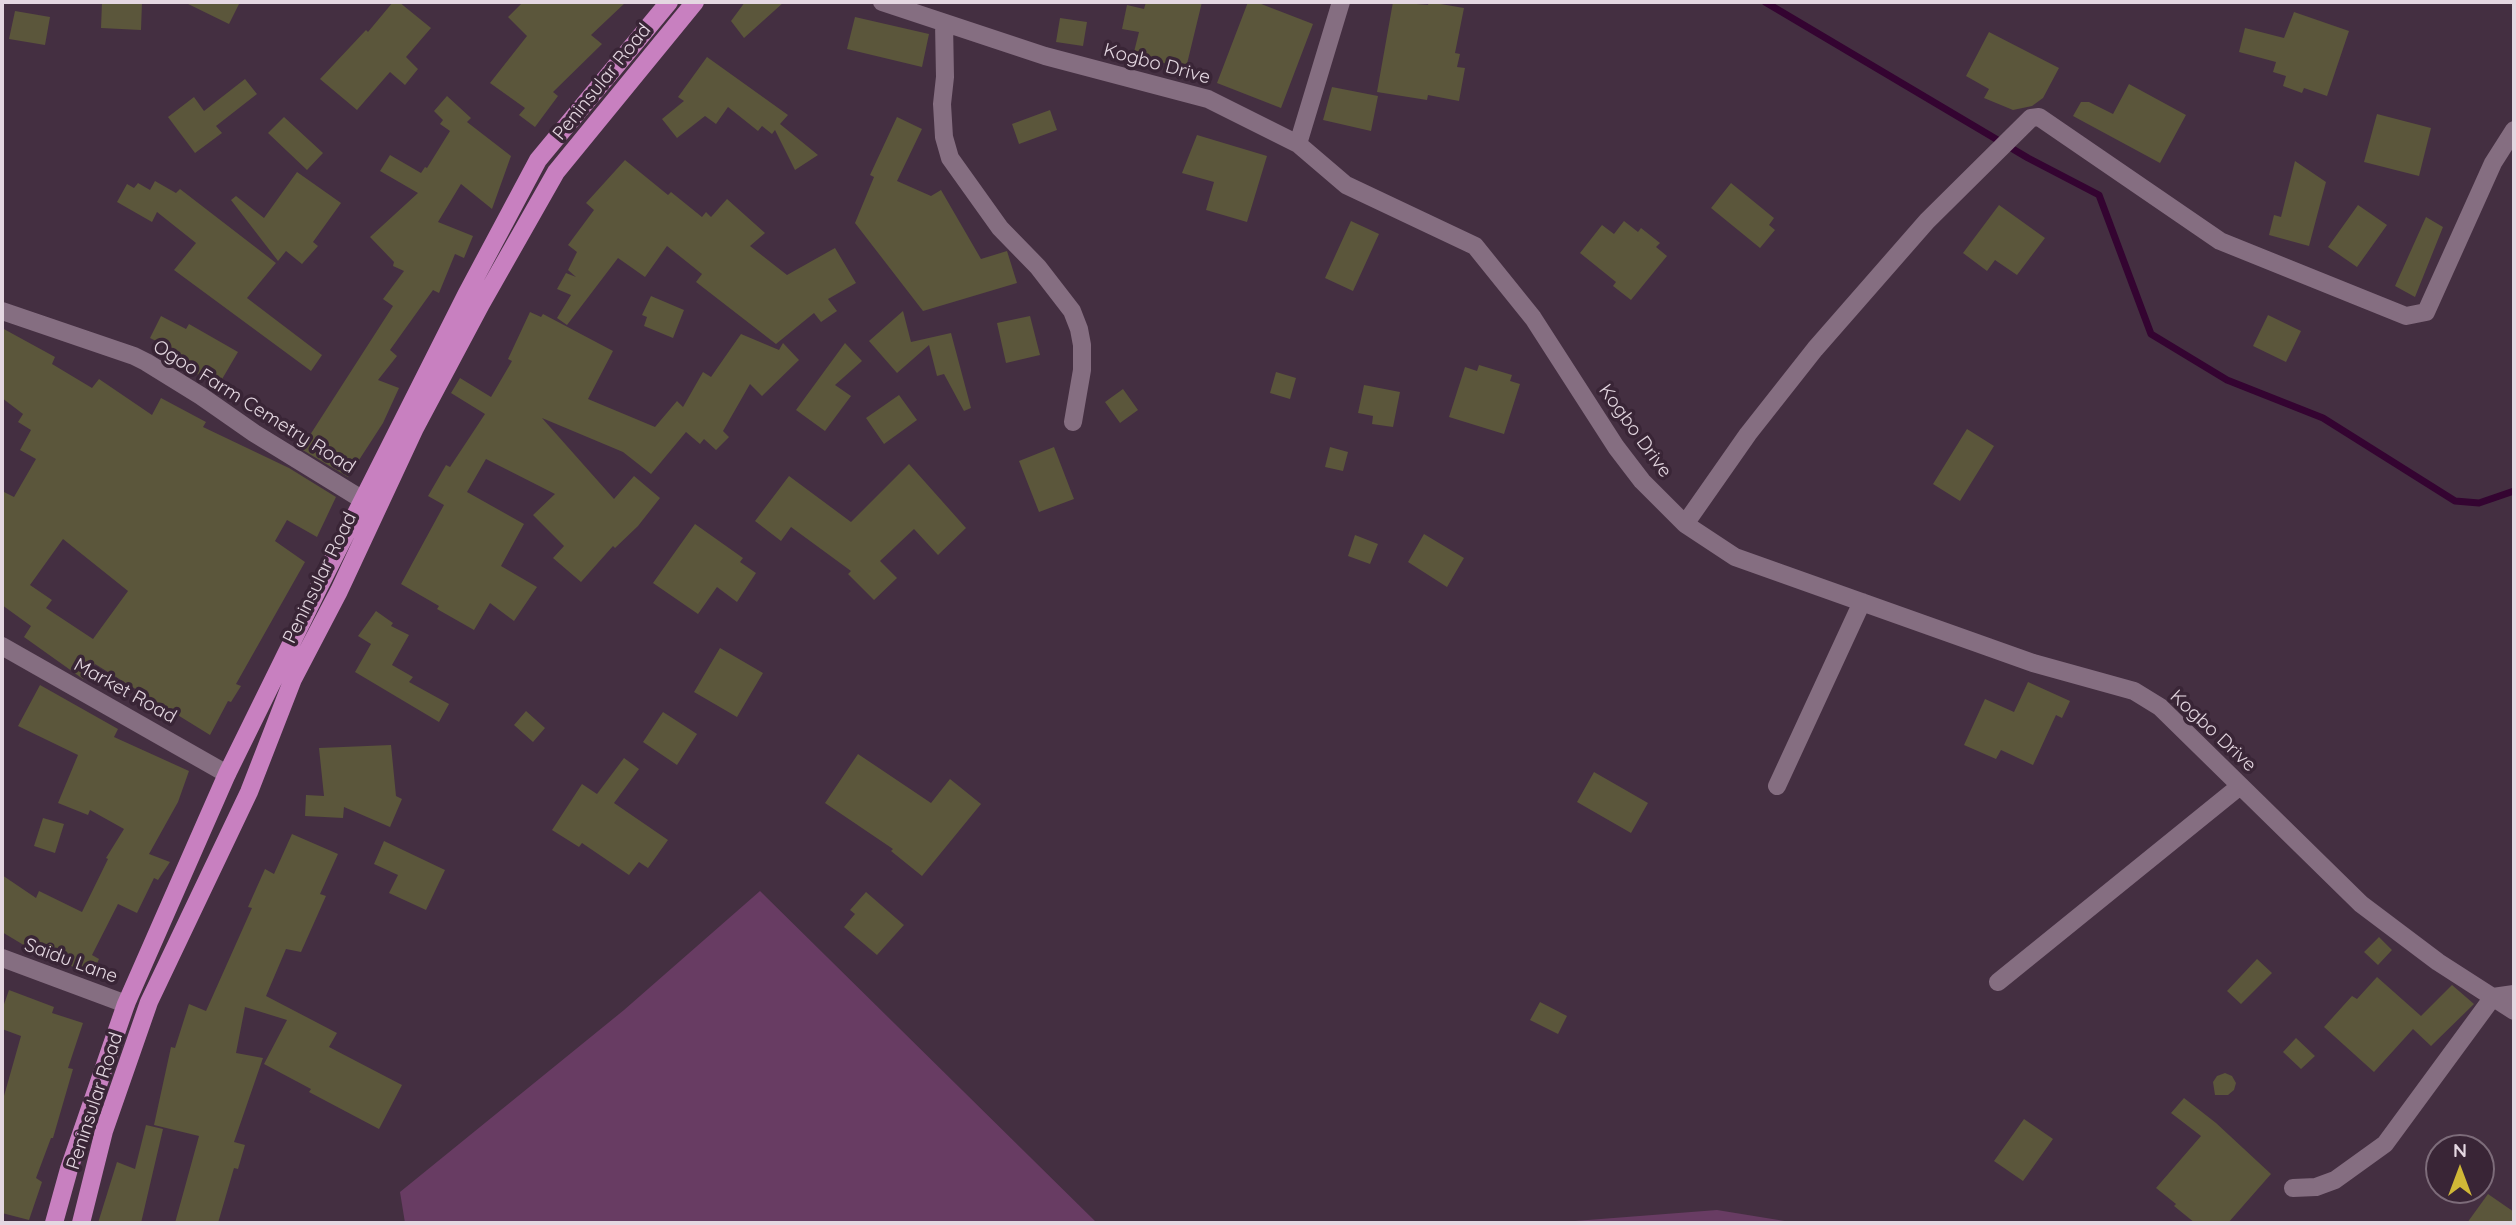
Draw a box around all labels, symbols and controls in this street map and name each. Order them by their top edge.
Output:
street label: Peninsular Road [548,19,656,145]
street label: Kogbo Drive [1101,39,1213,89]
street label: Ogoo Farm Cemetry Road [149,335,359,479]
street label: Kogbo Drive [1594,380,1676,482]
street label: Peninsular Road [278,509,362,647]
street label: Market Road [70,653,180,729]
street label: Kogbo Drive [2165,685,2261,777]
street label: Saidu Lane [21,934,121,988]
street label: Peninsular Road [62,1029,128,1173]
north arrow [2425,1134,2495,1204]
text: N [2453,1138,2467,1162]

